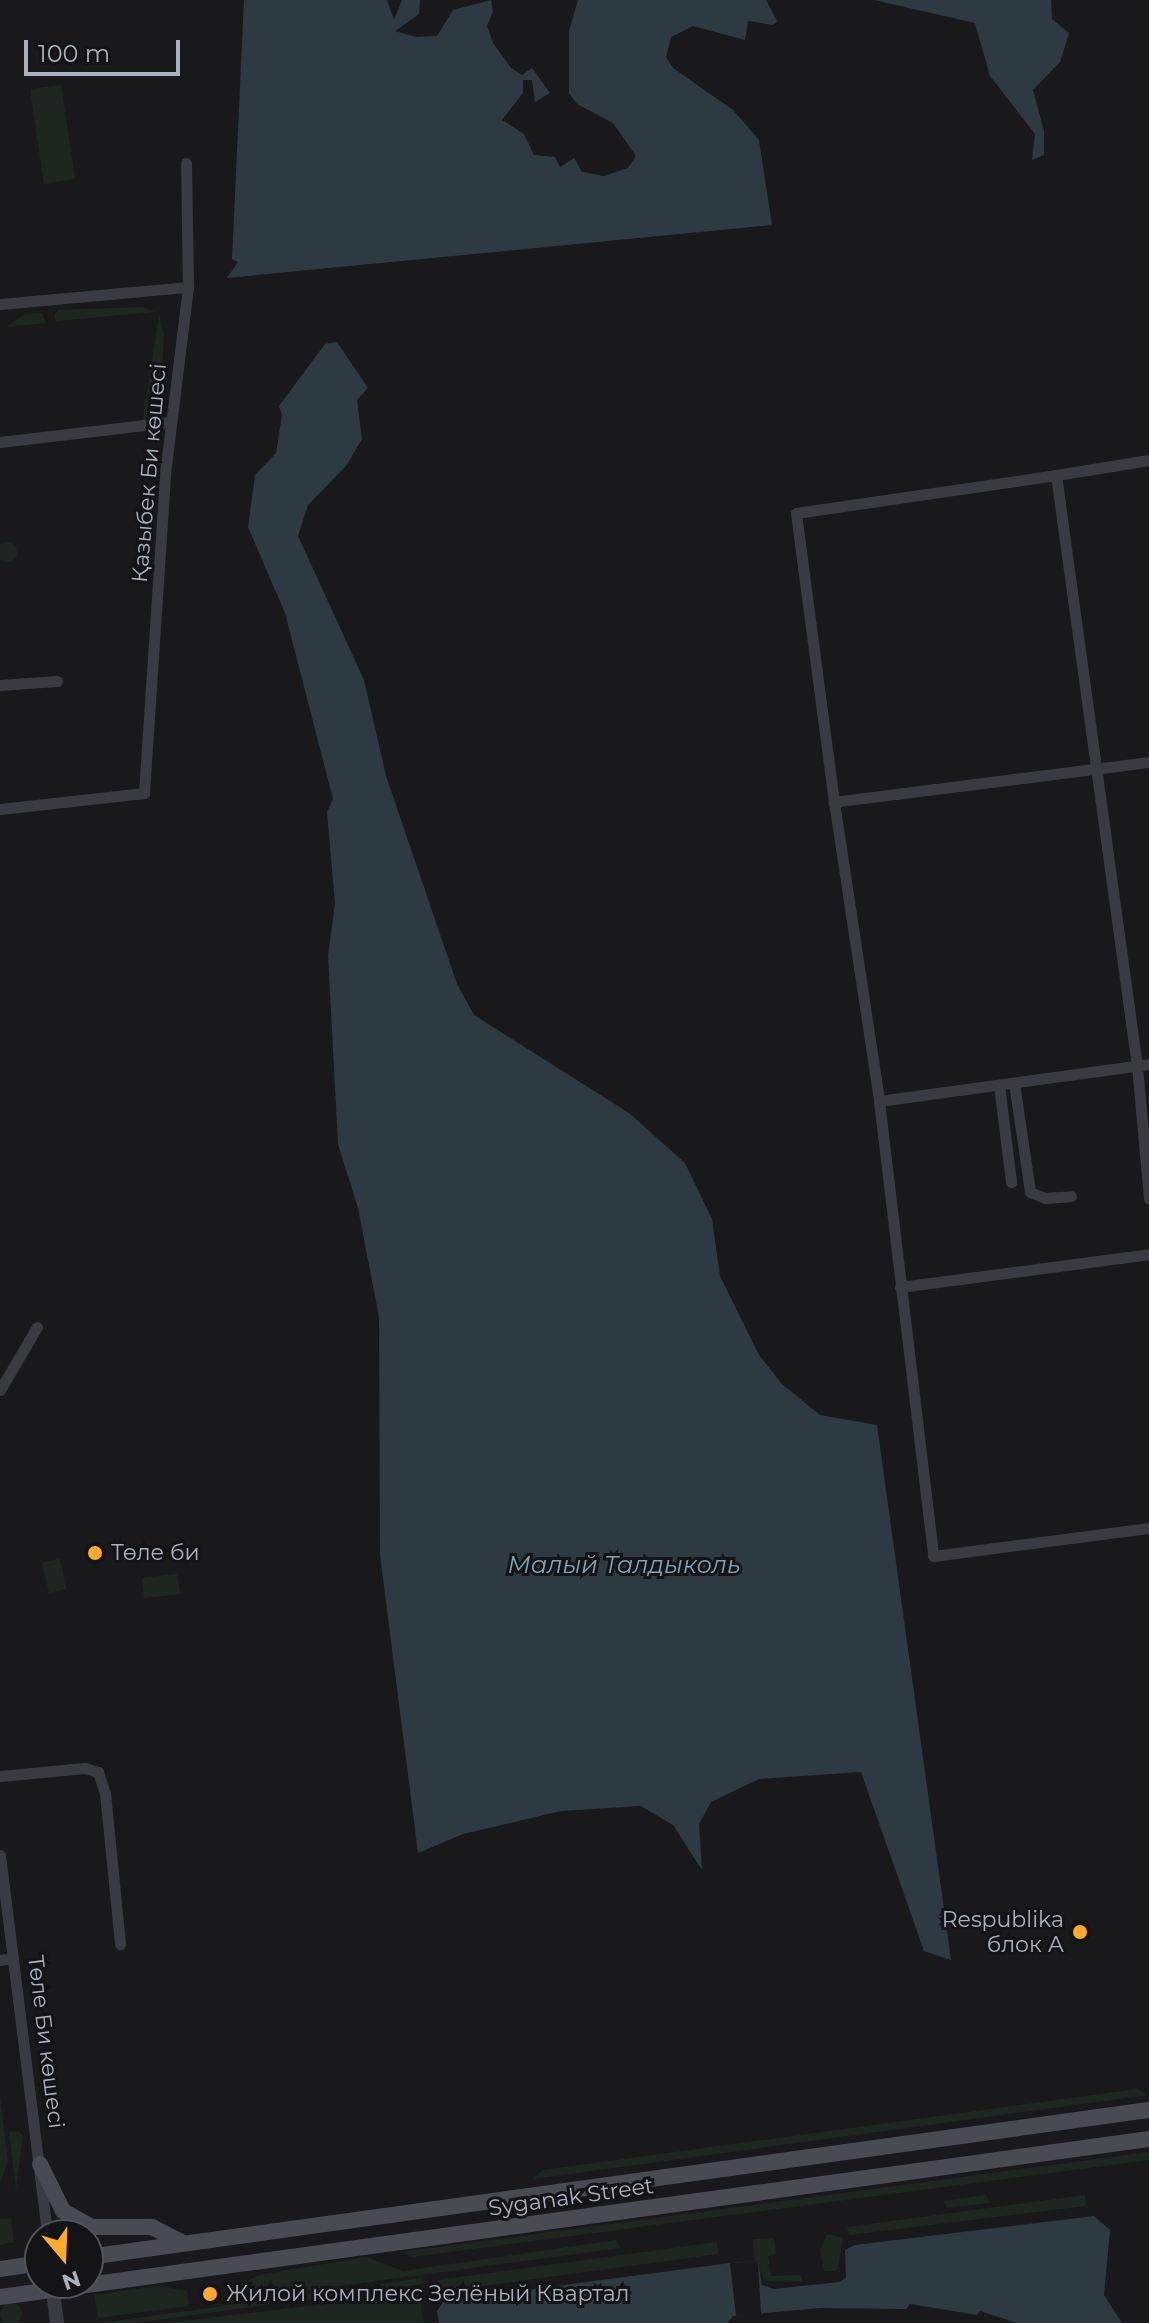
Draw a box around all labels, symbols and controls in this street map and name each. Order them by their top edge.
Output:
scale bar [28,24,184,74]
text: 100 m [38,39,110,68]
street label: Қазыбек Би көшесі [126,362,172,584]
place label: Төле би [111,1540,200,1566]
marker: Төле би [86,1544,104,1562]
water label: Малый Талдыколь [508,1551,740,1579]
place label: Respublika блок А [942,1906,1064,1958]
marker: Respublika блок А [1071,1923,1089,1941]
street label: Төле Би көшесі [22,1954,70,2130]
street label: Syganak Street [487,2172,655,2222]
north arrow [24,2219,104,2299]
text: N [59,2265,84,2296]
place label: Жилой комплекс Зелёный Квартал [226,2281,629,2307]
marker: Жилой комплекс Зелёный Квартал [201,2285,219,2303]

